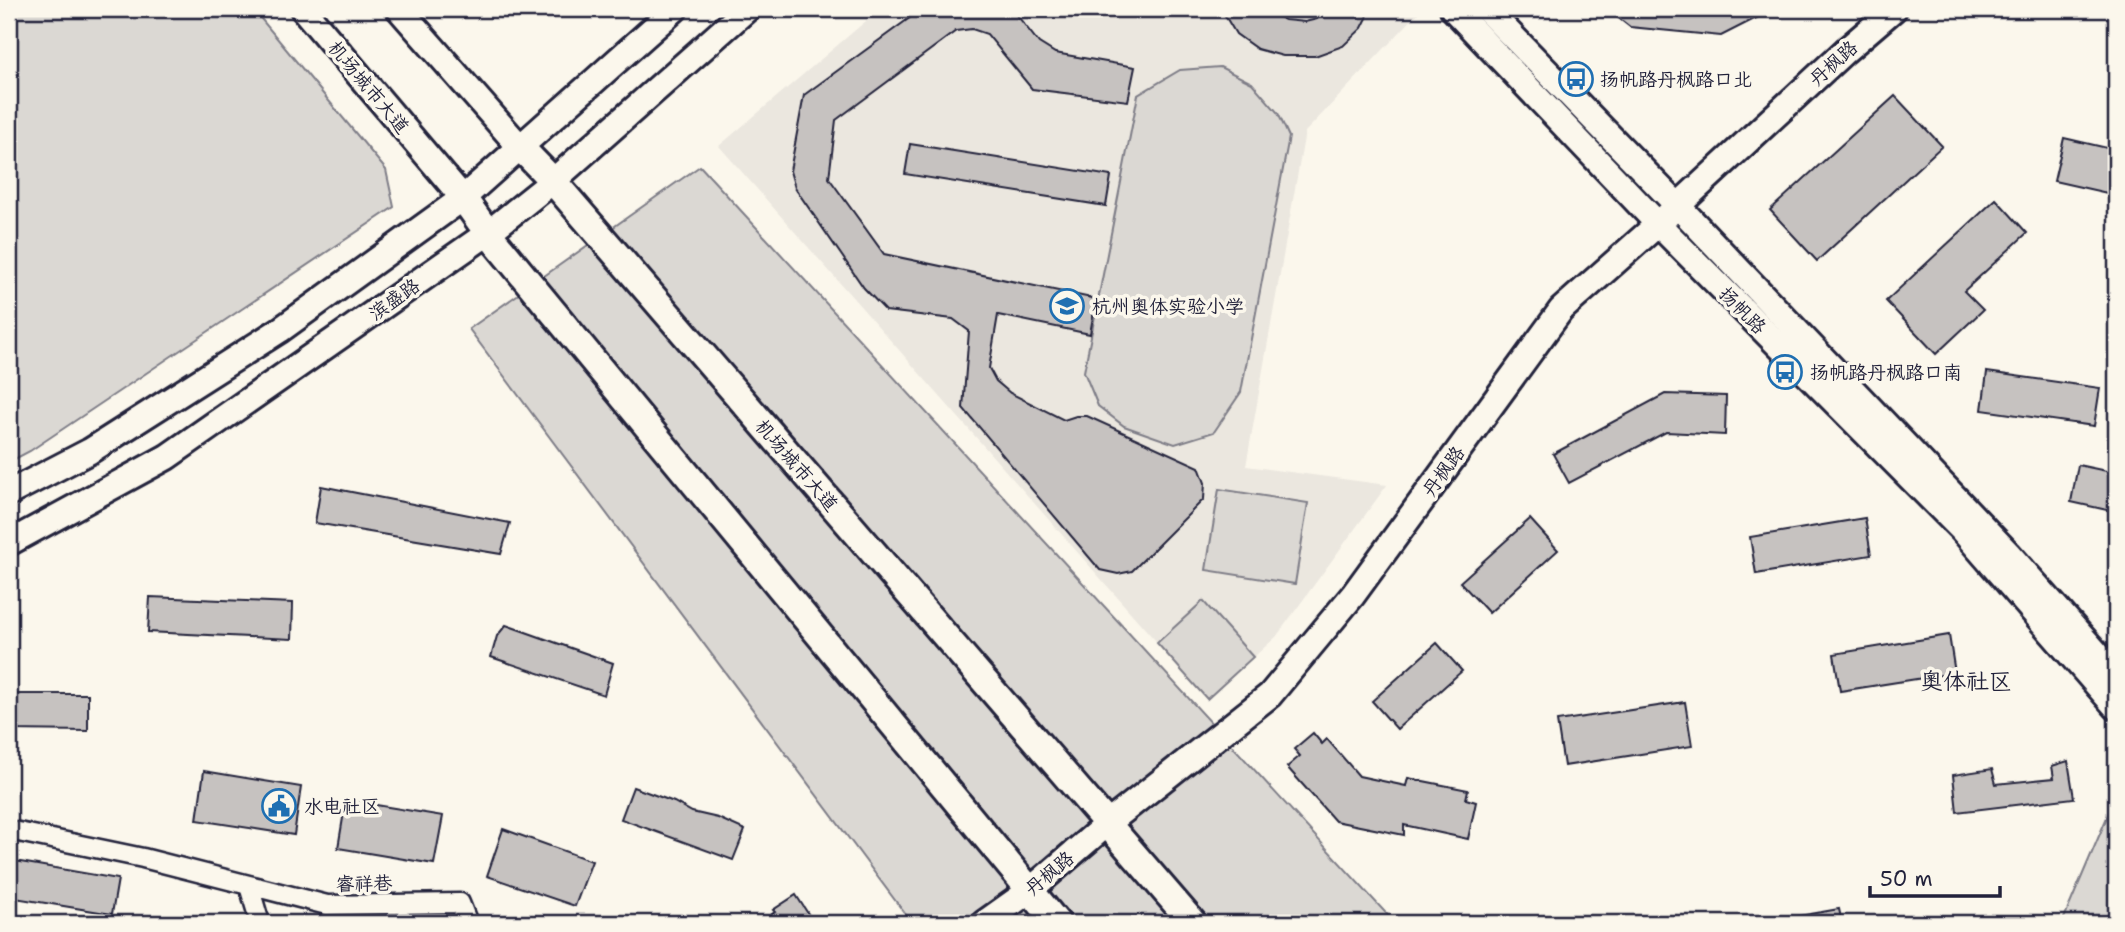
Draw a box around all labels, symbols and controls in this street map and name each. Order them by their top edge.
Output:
street label: 丹枫路 [1804,35,1863,92]
street label: 机场城市大道 [322,36,415,139]
bus stop icon: 扬帆路丹枫路口北 [1557,60,1595,98]
place label: 扬帆路丹枫路口北 [1600,67,1752,92]
street label: 滨盛路 [364,273,425,326]
street label: 扬帆路 [1714,281,1772,339]
school or university icon: 杭州奥体实验小学 [1048,287,1086,325]
place label: 杭州奥体实验小学 [1092,294,1244,319]
bus stop icon: 扬帆路丹枫路口南 [1766,353,1804,391]
place label: 扬帆路丹枫路口南 [1810,360,1962,385]
street label: 机场城市大道 [750,414,843,517]
street label: 丹枫路 [1417,441,1470,502]
district label: 奥体社区 [1920,666,2012,696]
public building icon: 水电社区 [260,787,298,825]
place label: 水电社区 [304,794,380,819]
street label: 丹枫路 [1019,845,1079,901]
scale bar [1870,855,1999,899]
text: 50 m [1880,865,1933,893]
street label: 睿祥巷 [335,871,393,896]

